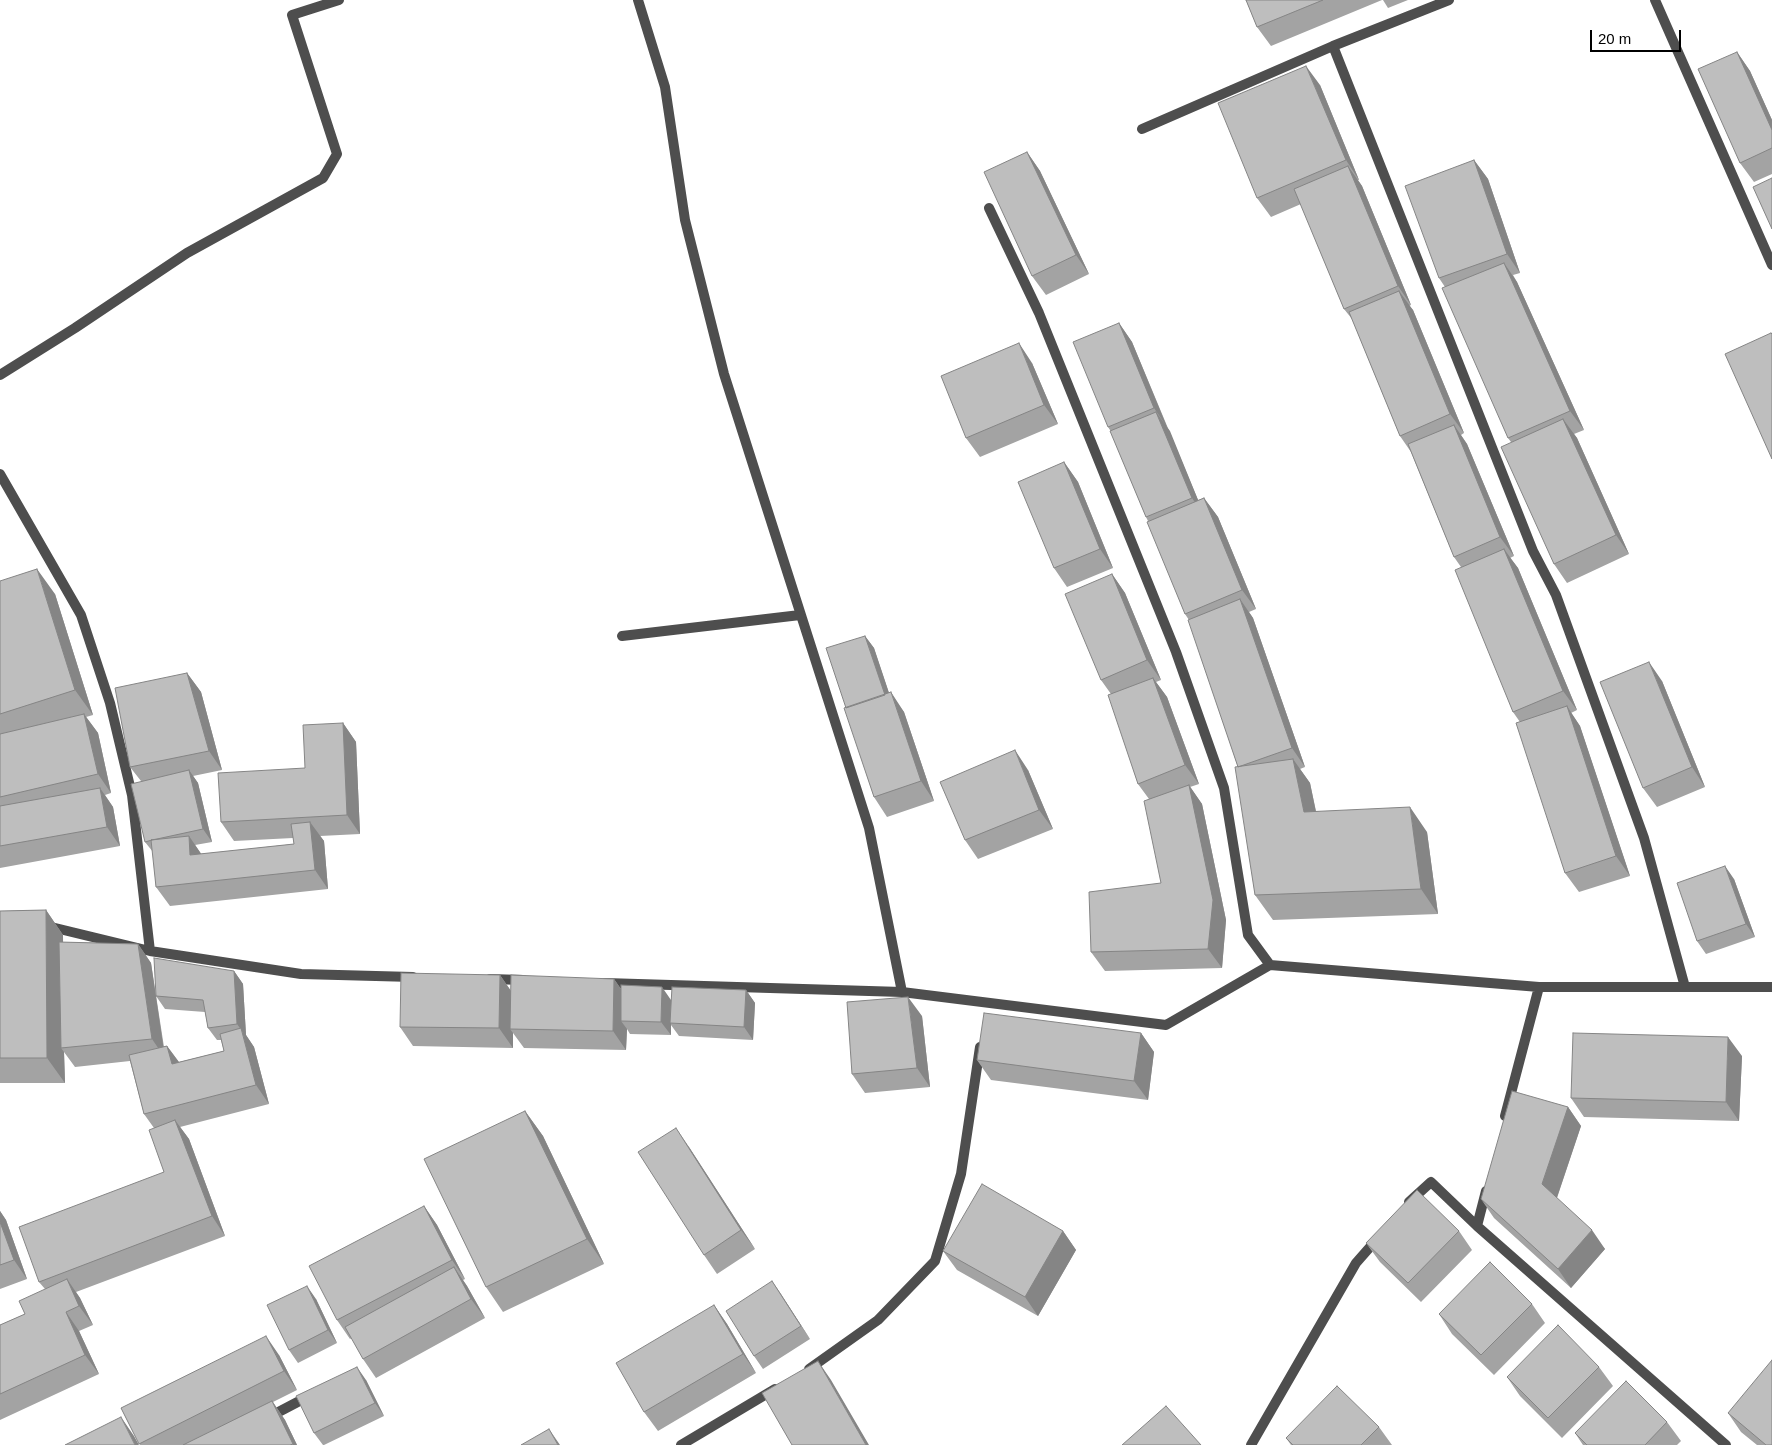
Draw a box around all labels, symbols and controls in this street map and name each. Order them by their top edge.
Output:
scale bar [1592,20,1683,52]
text: 20 m [1598,30,1631,47]

